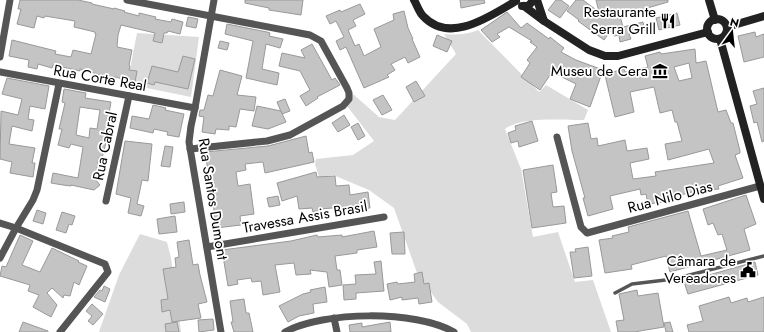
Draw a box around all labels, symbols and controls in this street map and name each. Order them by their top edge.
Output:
place label: Restaurante Serra Grill [584,1,656,40]
restaurant icon: Restaurante Serra Grill [659,12,677,30]
north arrow [712,12,752,52]
text: N [728,13,741,31]
street label: Rua Corte Real [52,59,148,97]
place label: Museu de Cera [551,60,648,82]
museum icon: Museu de Cera [651,62,669,80]
street label: Rua Cabral [87,110,123,182]
street label: Rua Santos Dumont [193,136,234,262]
street label: Rua Nilo Dias [625,175,715,219]
street label: Travessa Assis Brasil [241,195,369,239]
place label: Câmara de Vereadores [664,250,736,289]
public building icon: Câmara de Vereadores [739,261,757,279]

